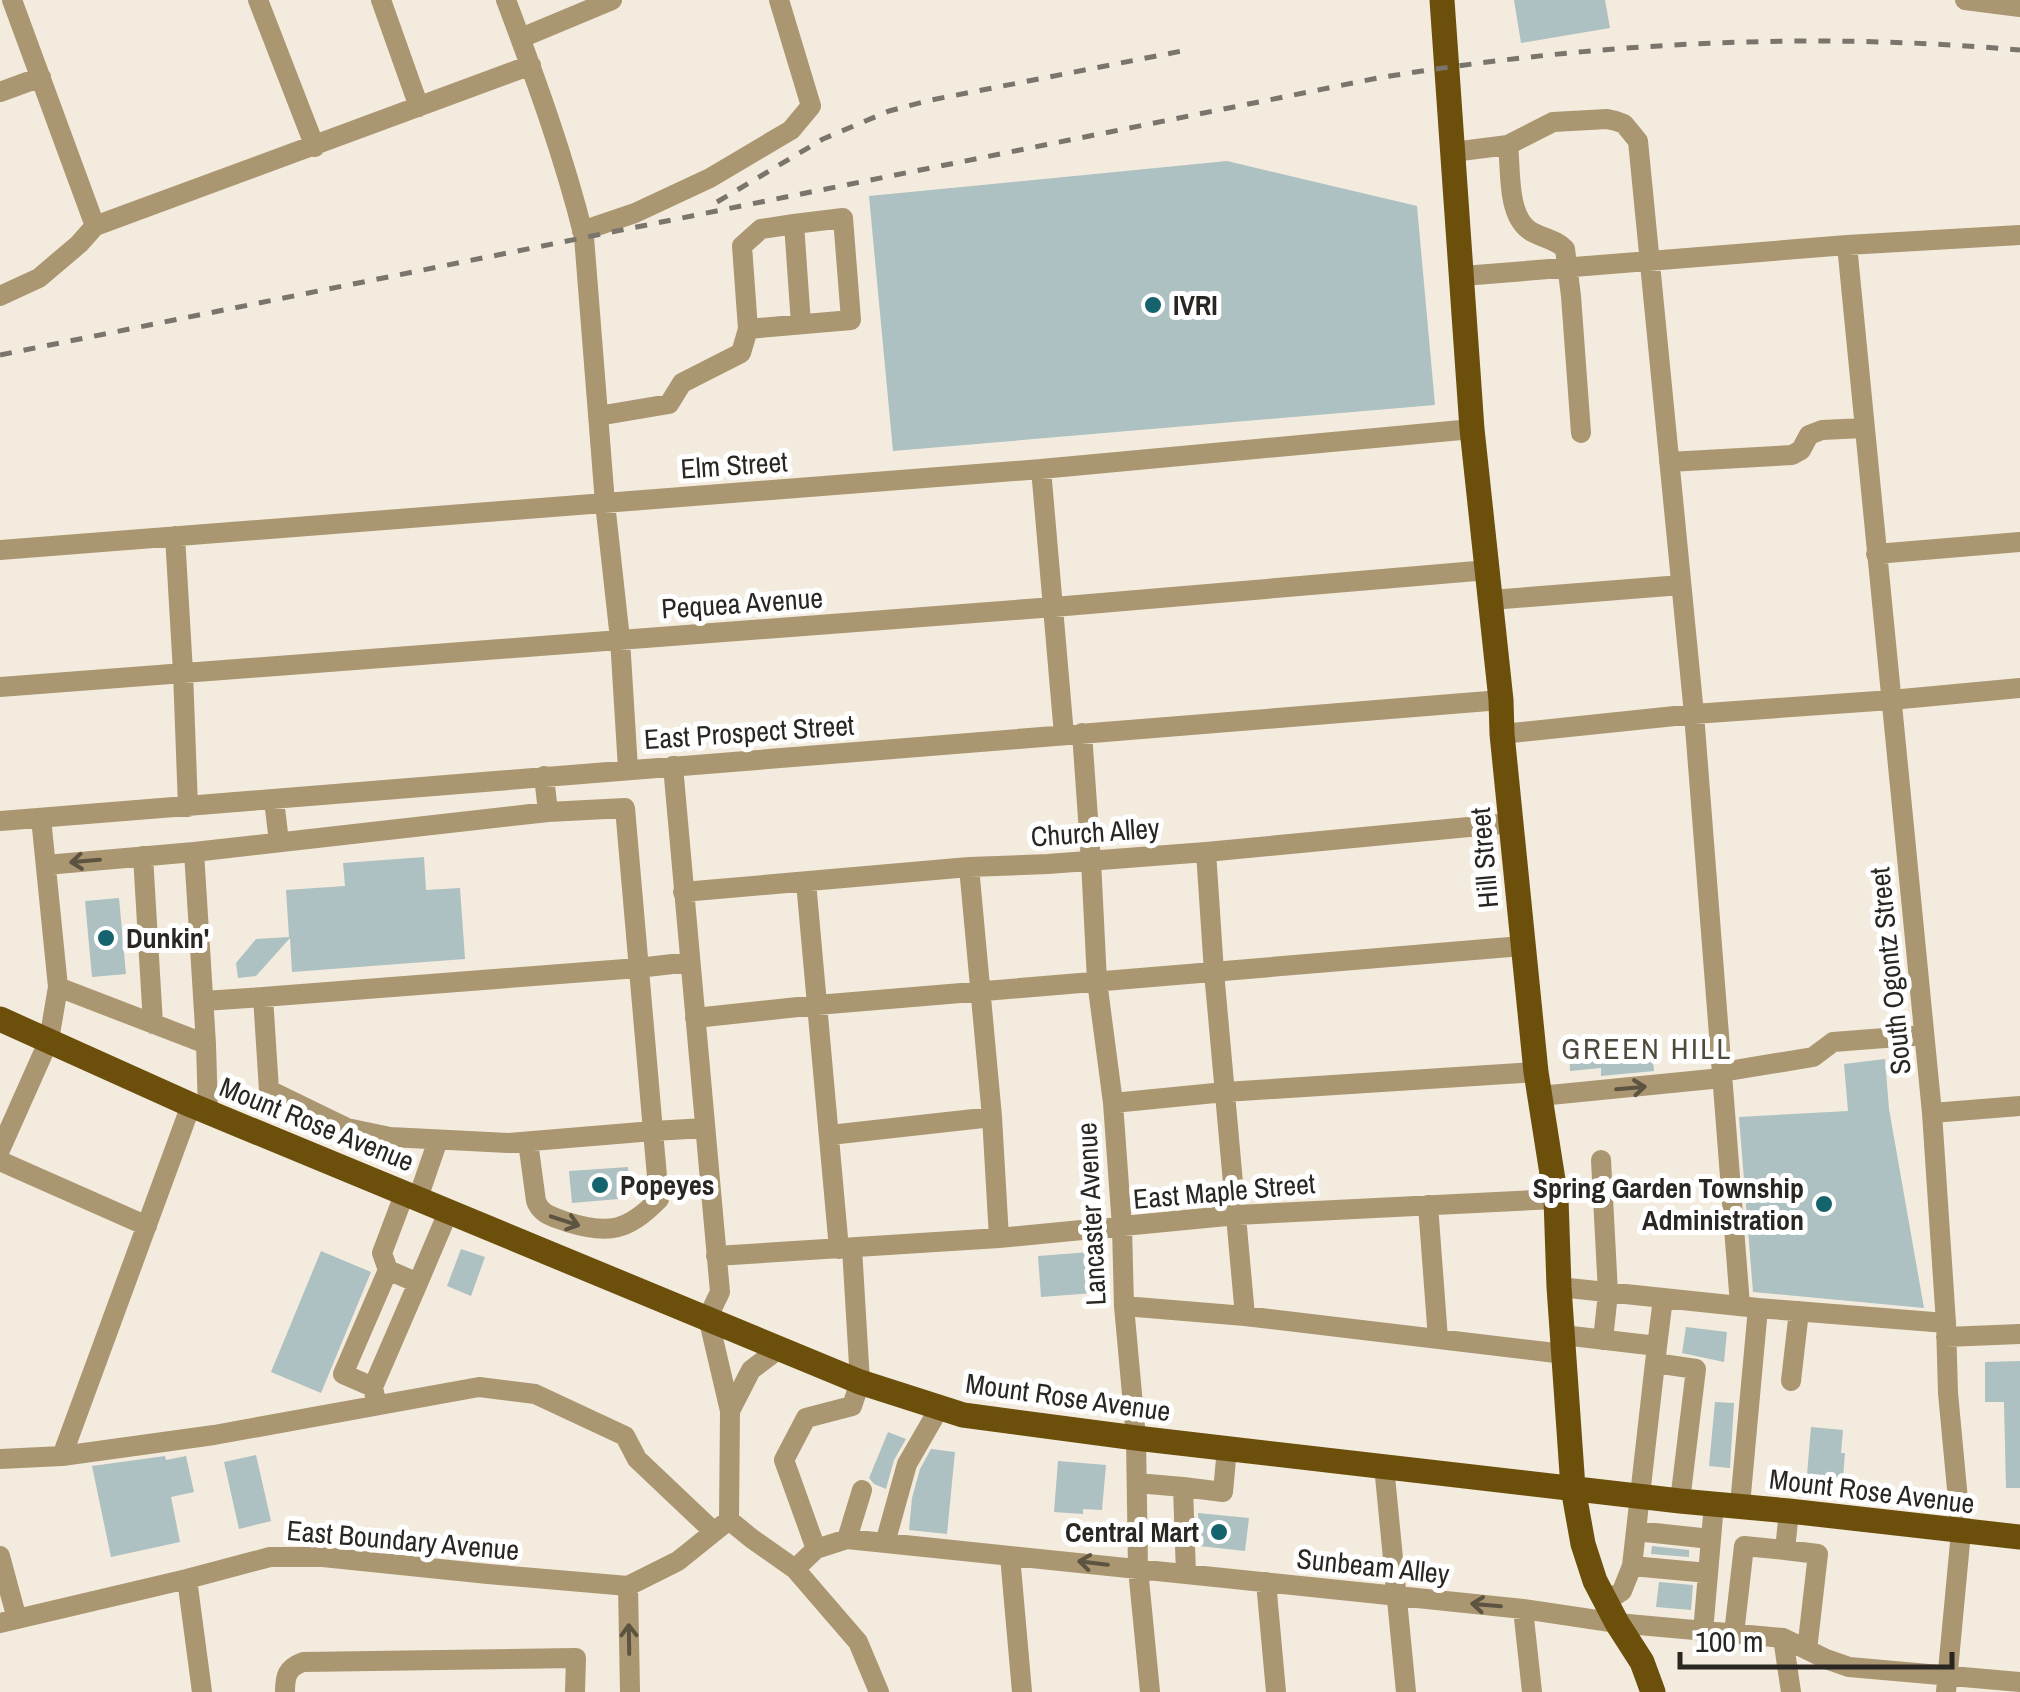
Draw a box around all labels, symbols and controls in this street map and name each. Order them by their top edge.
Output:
place label: IVRI [1173,286,1218,324]
marker: IVRI [1142,294,1164,316]
street label: Elm Street [679,442,789,488]
street label: Pequea Avenue [660,578,824,628]
street label: East Prospect Street [643,706,855,758]
street label: Hill Street [1461,806,1507,910]
street label: Church Alley [1029,809,1161,855]
one-way arrow [70,852,102,871]
street label: South Ogontz Street [1860,866,1920,1076]
place label: Dunkin' [126,919,209,957]
marker: Dunkin' [95,927,117,949]
district label: GREEN HILL [1561,1028,1733,1068]
street label: Mount Rose Avenue [214,1068,420,1180]
one-way arrow [1615,1078,1647,1097]
street label: Lancaster Avenue [1067,1121,1115,1307]
street label: East Maple Street [1131,1164,1317,1218]
place label: Popeyes [620,1166,714,1204]
place label: Spring Garden Township Administration [1533,1169,1804,1239]
marker: Popeyes [589,1174,611,1196]
marker: Spring Garden Township Administration [1813,1193,1835,1215]
one-way arrow [549,1213,581,1231]
street label: Mount Rose Avenue [963,1364,1173,1430]
street label: Mount Rose Avenue [1767,1460,1977,1522]
street label: East Boundary Avenue [285,1511,521,1569]
place label: Central Mart [1065,1513,1199,1551]
marker: Central Mart [1208,1521,1230,1543]
street label: Sunbeam Alley [1295,1539,1452,1593]
one-way arrow [1078,1553,1110,1572]
one-way arrow [1470,1596,1503,1615]
scale bar [1680,1607,1952,1669]
text: 100 m [1695,1621,1763,1661]
one-way arrow [620,1623,639,1655]

